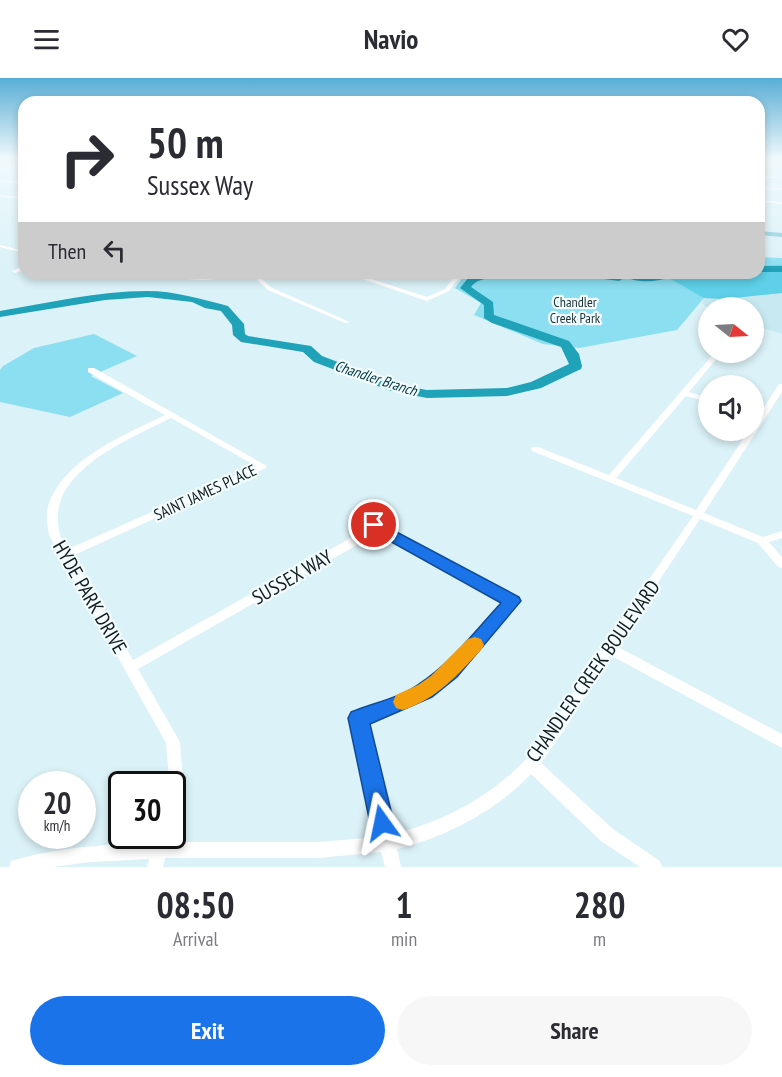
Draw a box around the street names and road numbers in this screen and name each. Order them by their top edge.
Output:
street label: SAINT JAMES PLACE [151,459,260,524]
street label: HYDE PARK DRIVE [47,536,133,658]
street label: SUSSEX WAY [247,544,337,610]
street label: CHANDLER CREEK BOULEVARD [520,575,666,767]

